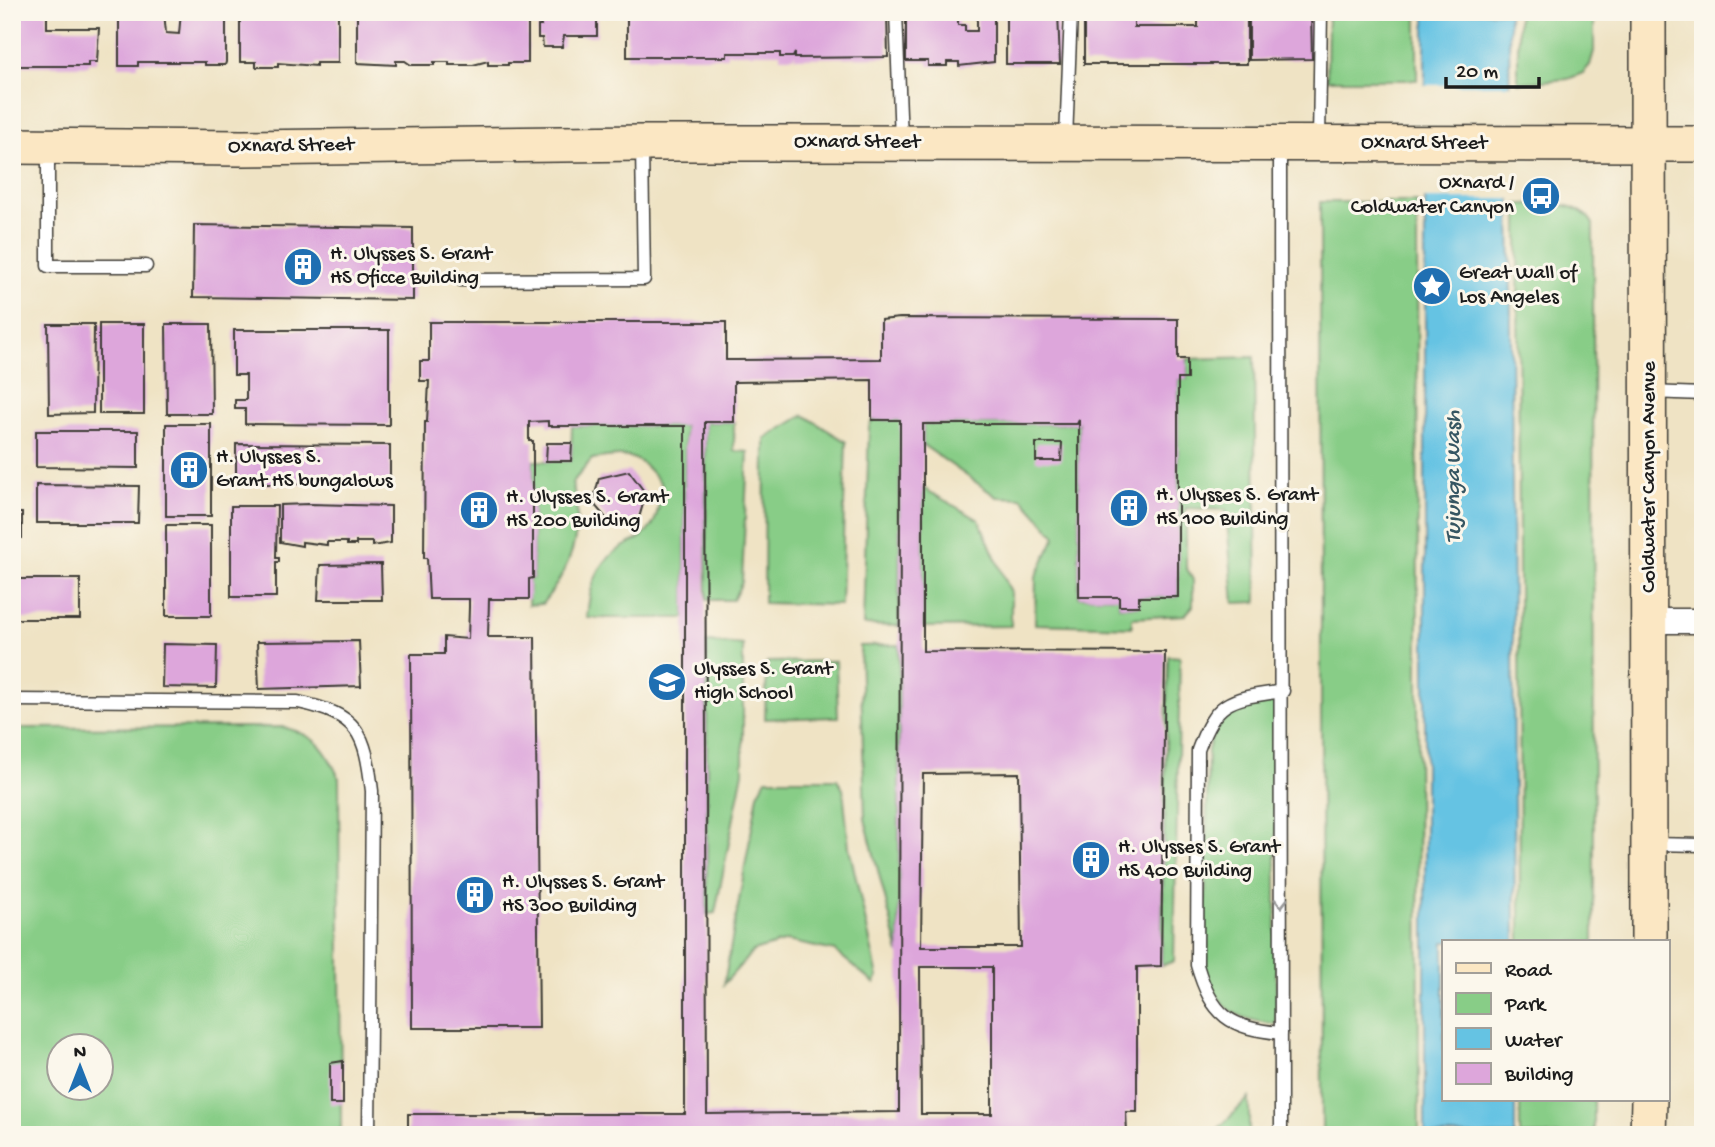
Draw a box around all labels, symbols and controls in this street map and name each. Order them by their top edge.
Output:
scale bar [1446,46,1538,90]
text: 20 m [1456,61,1498,86]
street label: Oxnard Street [794,131,922,156]
street label: Oxnard Street [1361,132,1489,157]
street label: Oxnard Street [228,133,357,161]
place label: Oxnard / Coldwater Canyon [1351,172,1514,221]
bus stop icon: Oxnard / Coldwater Canyon [1520,175,1562,217]
place label: H. Ulysses S. Grant HS Oficce Building [330,243,494,292]
building icon: H. Ulysses S. Grant HS Oficce Building [282,246,324,288]
place label: Great Wall of Los Angeles [1459,262,1578,311]
place icon: Great Wall of Los Angeles [1411,265,1453,307]
street label: Coldwater Canyon Avenue [1638,360,1663,593]
water label: Tujunga Wash [1441,410,1468,543]
place label: H. Ulysses S. Grant HS bungalows [216,446,394,495]
building icon: H. Ulysses S. Grant HS bungalows [168,449,210,491]
place label: H. Ulysses S. Grant HS 100 Building [1156,484,1320,533]
place label: H. Ulysses S. Grant HS 200 Building [506,486,670,535]
building icon: H. Ulysses S. Grant HS 100 Building [1108,487,1150,529]
building icon: H. Ulysses S. Grant HS 200 Building [458,489,500,531]
place label: Ulysses S. Grant High School [694,658,835,707]
school or university icon: Ulysses S. Grant High School [646,661,688,703]
place label: H. Ulysses S. Grant HS 400 Building [1118,836,1282,885]
building icon: H. Ulysses S. Grant HS 400 Building [1070,839,1112,881]
place label: H. Ulysses S. Grant HS 300 Building [502,871,666,920]
building icon: H. Ulysses S. Grant HS 300 Building [454,874,496,916]
one-way arrow [1273,898,1289,909]
legend [1442,940,1670,1102]
text: Road [1505,960,1553,985]
text: Park [1504,994,1548,1019]
text: Water [1505,1030,1563,1055]
north arrow [46,1032,116,1102]
text: N [74,1042,86,1065]
text: Building [1504,1064,1574,1089]

